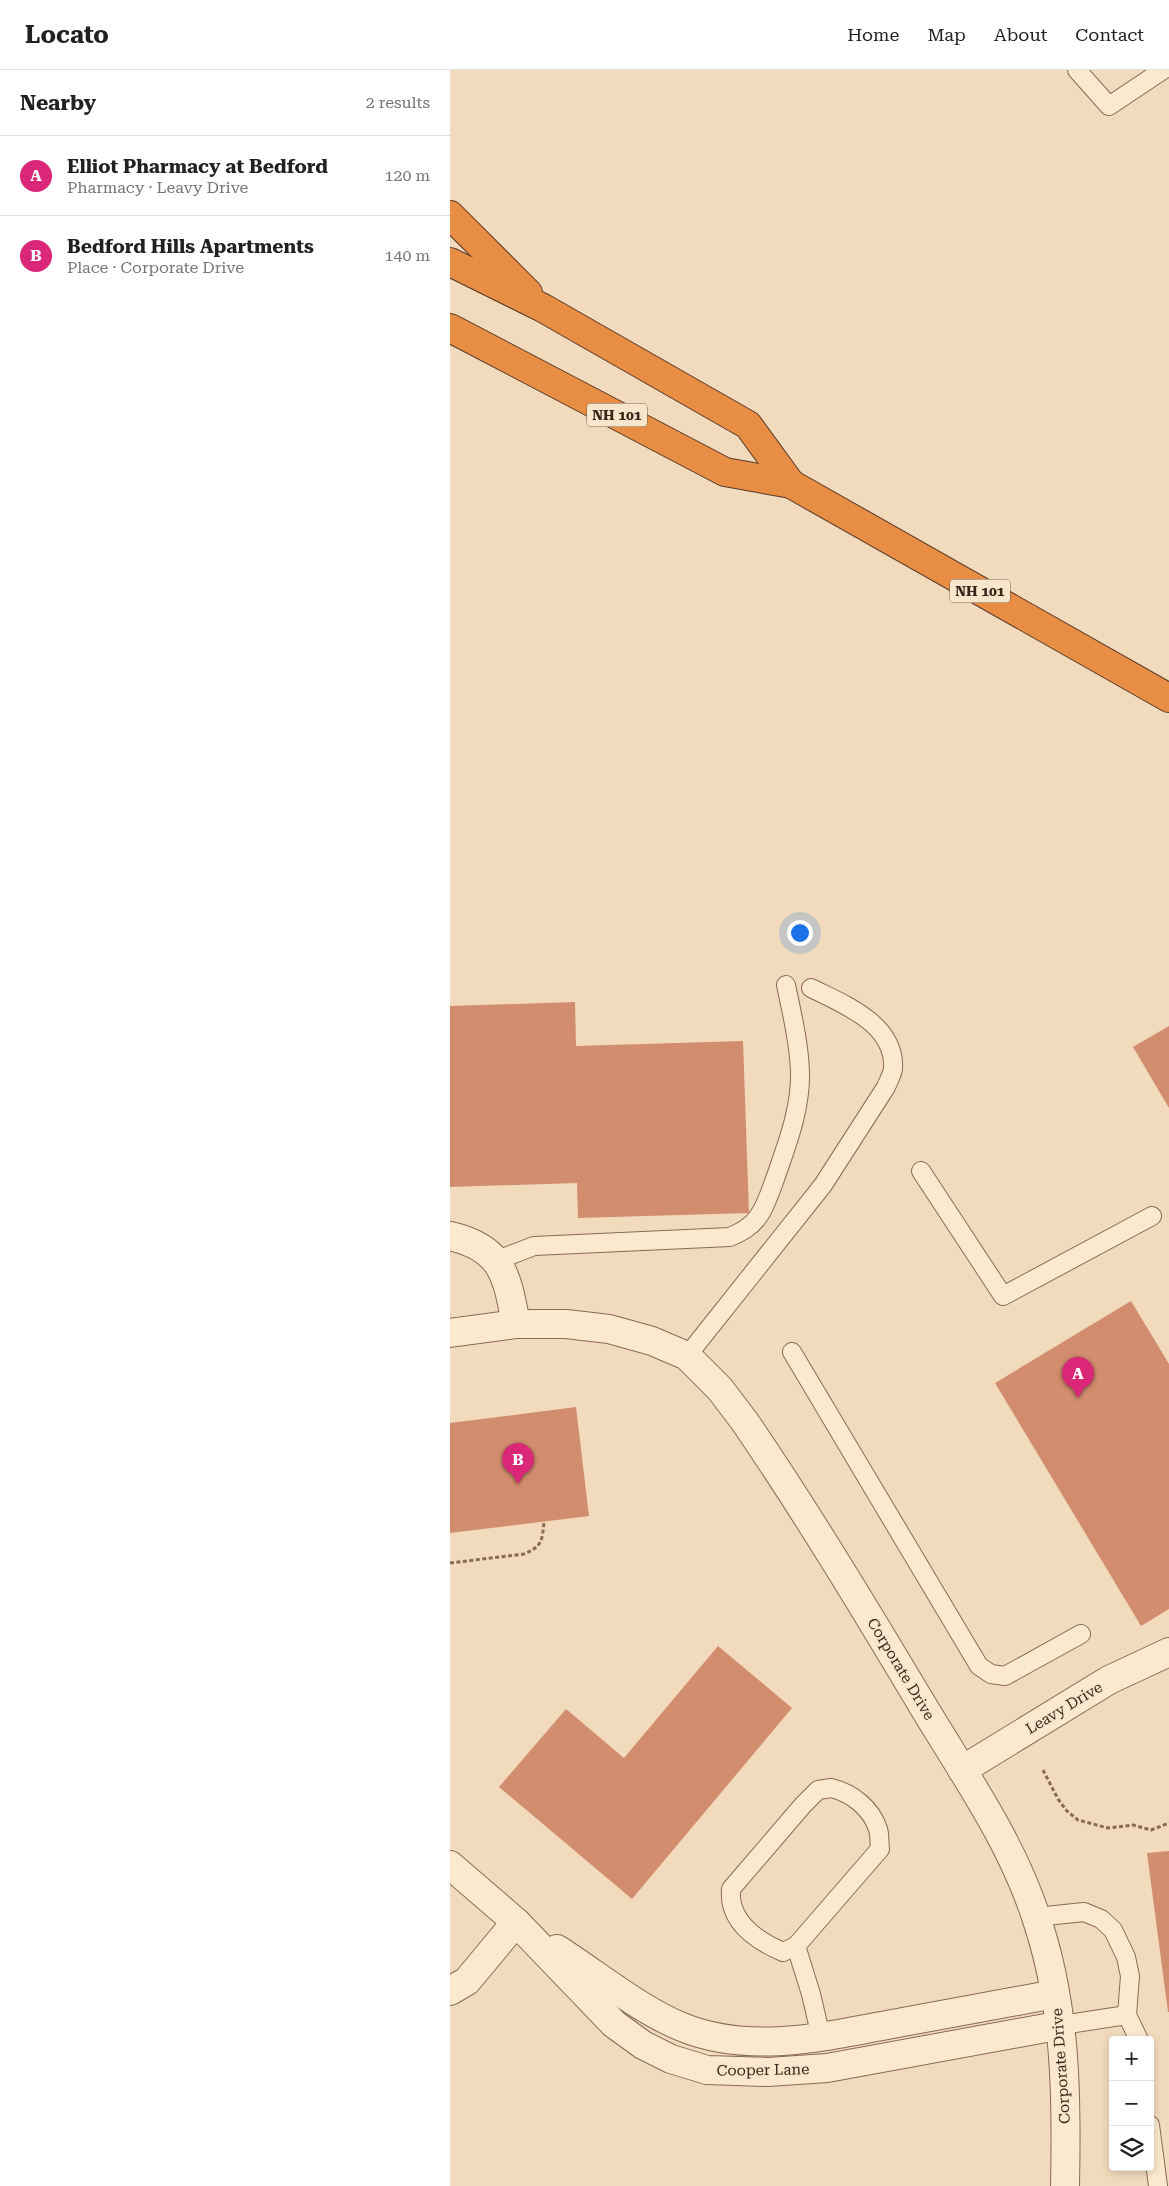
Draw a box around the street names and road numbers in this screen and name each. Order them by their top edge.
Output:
road number: NH 101 [587,404,647,426]
road number: NH 101 [950,580,1010,602]
street label: Corporate Drive [863,1615,939,1723]
street label: Leavy Drive [1022,1678,1106,1738]
street label: Corporate Drive [1048,2008,1074,2124]
street label: Cooper Lane [716,2060,810,2080]

